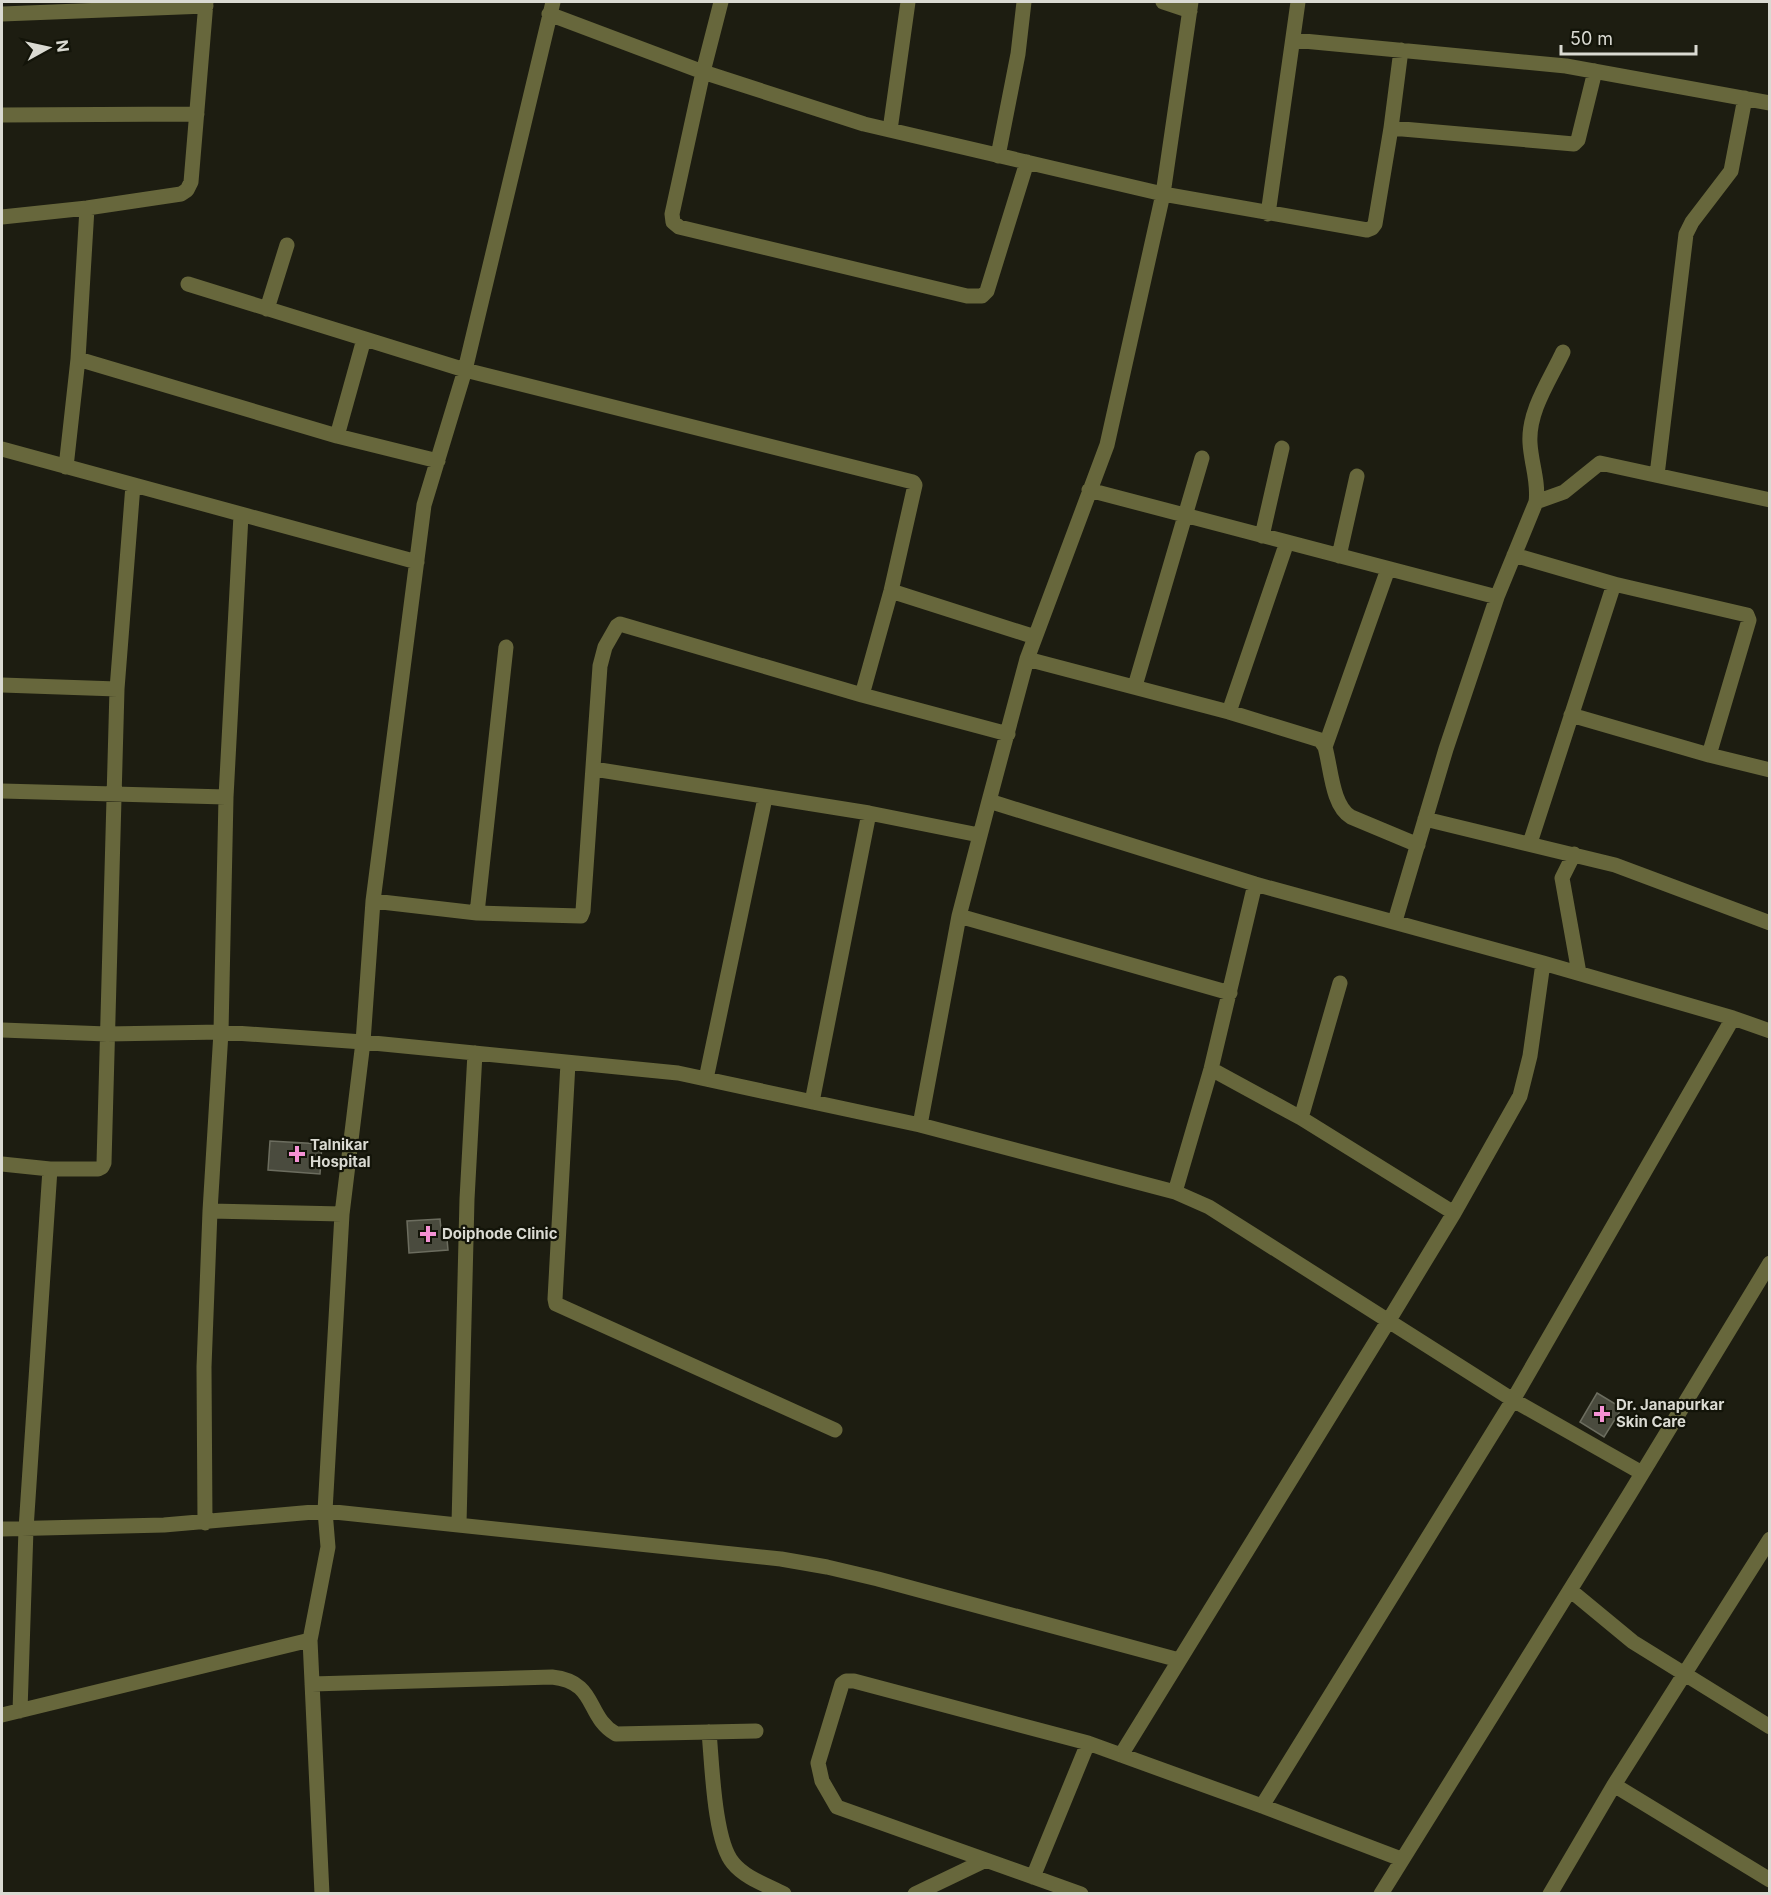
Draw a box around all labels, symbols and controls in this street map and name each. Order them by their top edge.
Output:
north arrow [18,18,78,78]
scale bar [1561,18,1696,56]
text: 50 m [1570,28,1613,49]
text: N [52,38,74,53]
place label: Talnikar Hospital [310,1135,371,1171]
marker: Talnikar Hospital [288,1145,306,1163]
place label: Doiphode Clinic [442,1224,558,1243]
marker: Doiphode Clinic [419,1225,437,1243]
place label: Dr. Janapurkar Skin Care [1616,1395,1724,1431]
marker: Dr. Janapurkar Skin Care [1593,1405,1611,1423]

